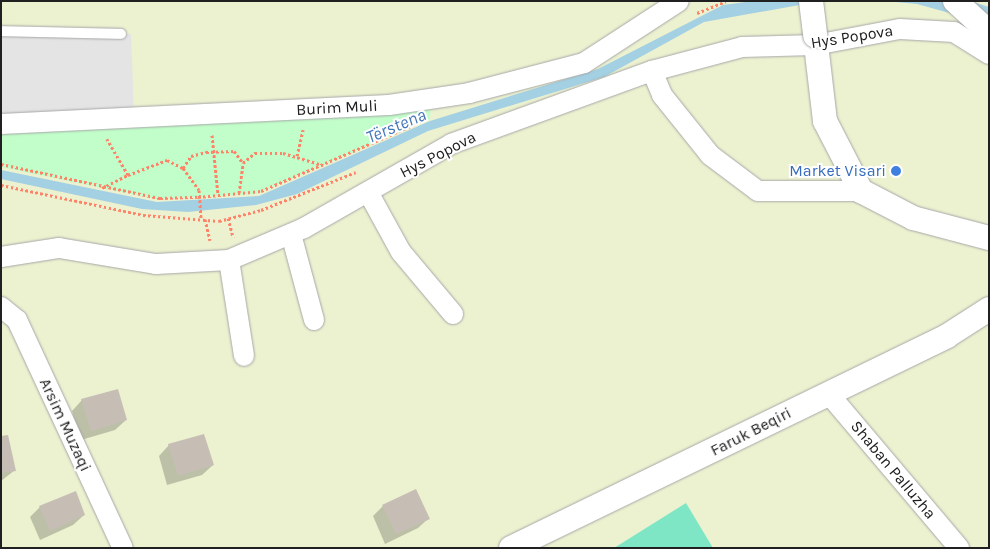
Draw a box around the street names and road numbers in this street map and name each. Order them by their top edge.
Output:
street label: Hys Popova [810,21,894,53]
street label: Burim Muli [296,96,378,120]
street label: Hys Popova [397,128,479,182]
street label: Arsim Muzaqi [35,375,95,475]
street label: Faruk Beqiri [707,403,795,461]
street label: Shaban Palluzha [846,417,940,523]

